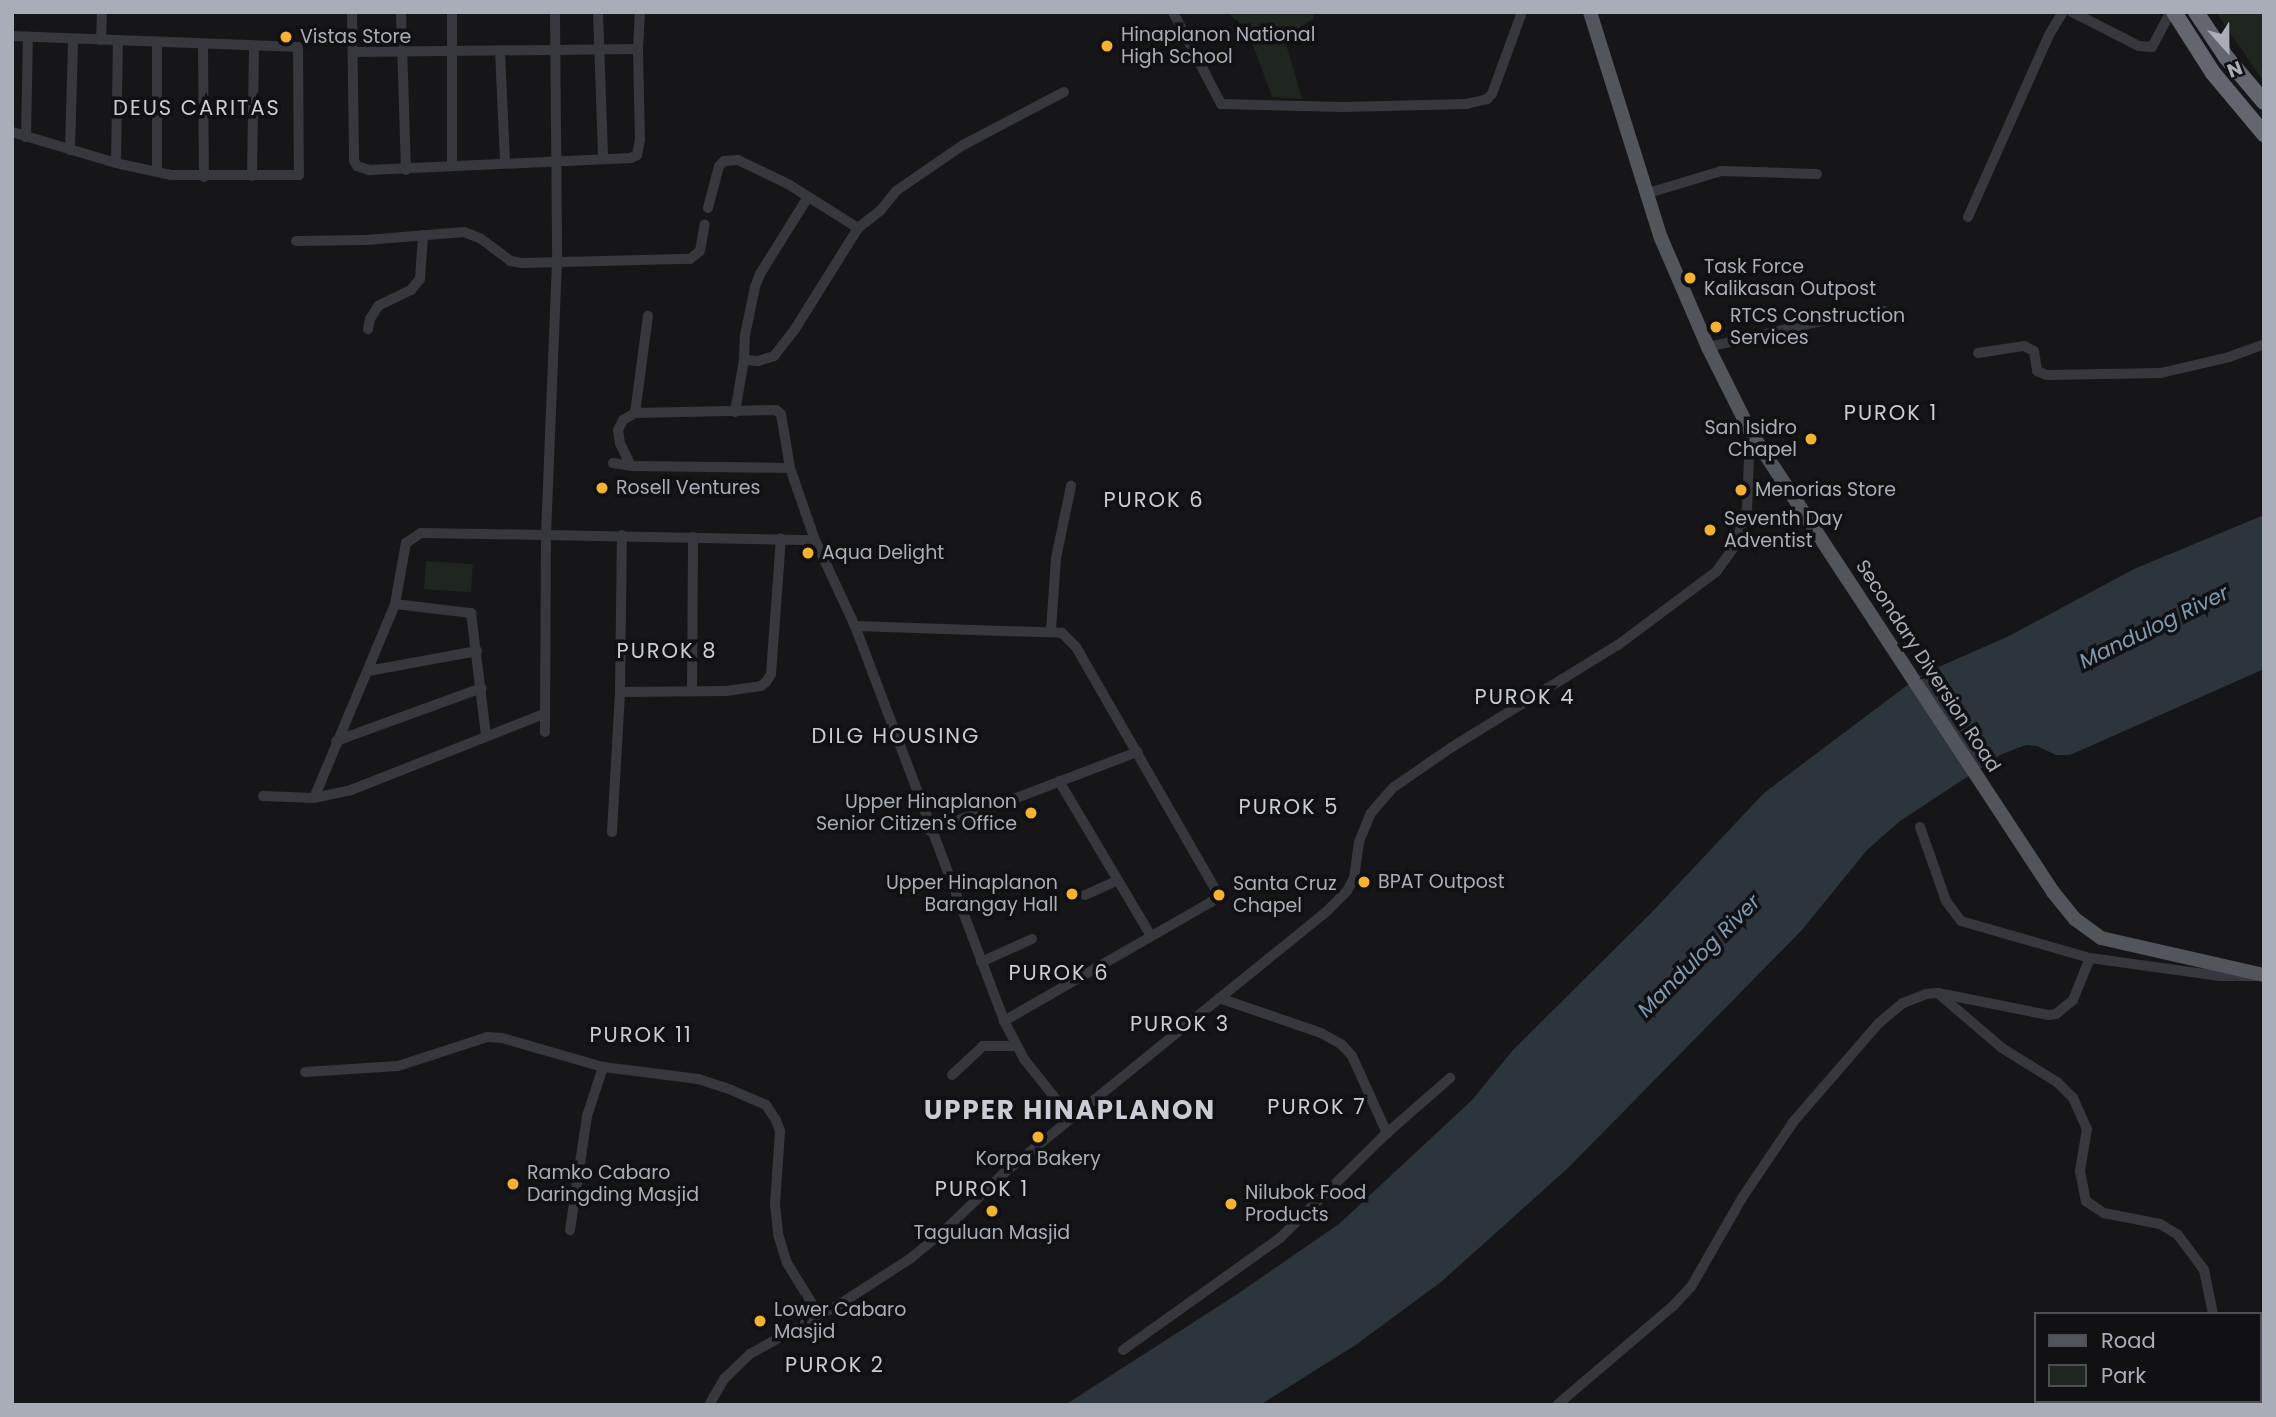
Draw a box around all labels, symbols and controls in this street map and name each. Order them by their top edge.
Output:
north arrow [2192,14,2262,84]
place label: Hinaplanon National High School [1121,24,1315,68]
place label: Vistas Store [300,26,411,48]
marker: Vistas Store [278,29,294,45]
marker: Hinaplanon National High School [1099,38,1115,54]
text: N [2223,54,2246,84]
district label: DEUS CARITAS [115,95,279,121]
place label: Task Force Kalikasan Outpost [1704,256,1876,300]
marker: Task Force Kalikasan Outpost [1682,270,1698,286]
place label: RTCS Construction Services [1730,305,1905,349]
marker: RTCS Construction Services [1708,319,1724,335]
district label: PUROK 1 [1845,400,1937,426]
place label: San Isidro Chapel [1704,417,1797,461]
marker: San Isidro Chapel [1803,431,1819,447]
place label: Rosell Ventures [616,477,760,499]
place label: Menorias Store [1755,479,1896,501]
marker: Rosell Ventures [594,480,610,496]
marker: Menorias Store [1733,482,1749,498]
district label: PUROK 6 [1104,487,1204,513]
place label: Seventh Day Adventist [1724,508,1843,552]
marker: Seventh Day Adventist [1702,522,1718,538]
place label: Aqua Delight [822,542,944,564]
marker: Aqua Delight [800,545,816,561]
street label: Secondary Diversion Road [1851,556,2005,776]
water label: Mandulog River [2075,580,2233,674]
district label: PUROK 8 [617,638,717,664]
district label: PUROK 4 [1475,684,1575,710]
district label: DILG HOUSING [813,723,979,749]
place label: Upper Hinaplanon Senior Citizen's Office [816,791,1017,835]
district label: PUROK 5 [1239,794,1339,820]
marker: Upper Hinaplanon Senior Citizen's Office [1023,805,1039,821]
place label: BPAT Outpost [1378,871,1505,893]
place label: Upper Hinaplanon Barangay Hall [886,872,1058,916]
place label: Santa Cruz Chapel [1233,873,1337,917]
marker: BPAT Outpost [1356,874,1372,890]
marker: Upper Hinaplanon Barangay Hall [1064,886,1080,902]
marker: Santa Cruz Chapel [1211,887,1227,903]
water label: Mandulog River [1632,889,1766,1023]
district label: PUROK 6 [1009,960,1109,986]
district label: PUROK 3 [1131,1011,1229,1037]
district label: PUROK 11 [590,1022,692,1048]
district label: PUROK 7 [1268,1094,1366,1120]
district label: UPPER HINAPLANON [926,1095,1214,1127]
marker: Korpa Bakery [1030,1129,1046,1145]
place label: Korpa Bakery [975,1148,1101,1170]
place label: Ramko Cabaro Daringding Masjid [527,1162,699,1206]
marker: Ramko Cabaro Daringding Masjid [505,1176,521,1192]
district label: PUROK 1 [936,1176,1028,1202]
place label: Nilubok Food Products [1245,1182,1366,1226]
marker: Nilubok Food Products [1223,1196,1239,1212]
marker: Taguluan Masjid [984,1203,1000,1219]
place label: Taguluan Masjid [914,1222,1070,1244]
place label: Lower Cabaro Masjid [774,1299,906,1343]
legend [2035,1312,2262,1403]
marker: Lower Cabaro Masjid [752,1313,768,1329]
text: Road [2101,1326,2156,1355]
district label: PUROK 2 [786,1352,884,1378]
text: Park [2101,1361,2146,1390]

